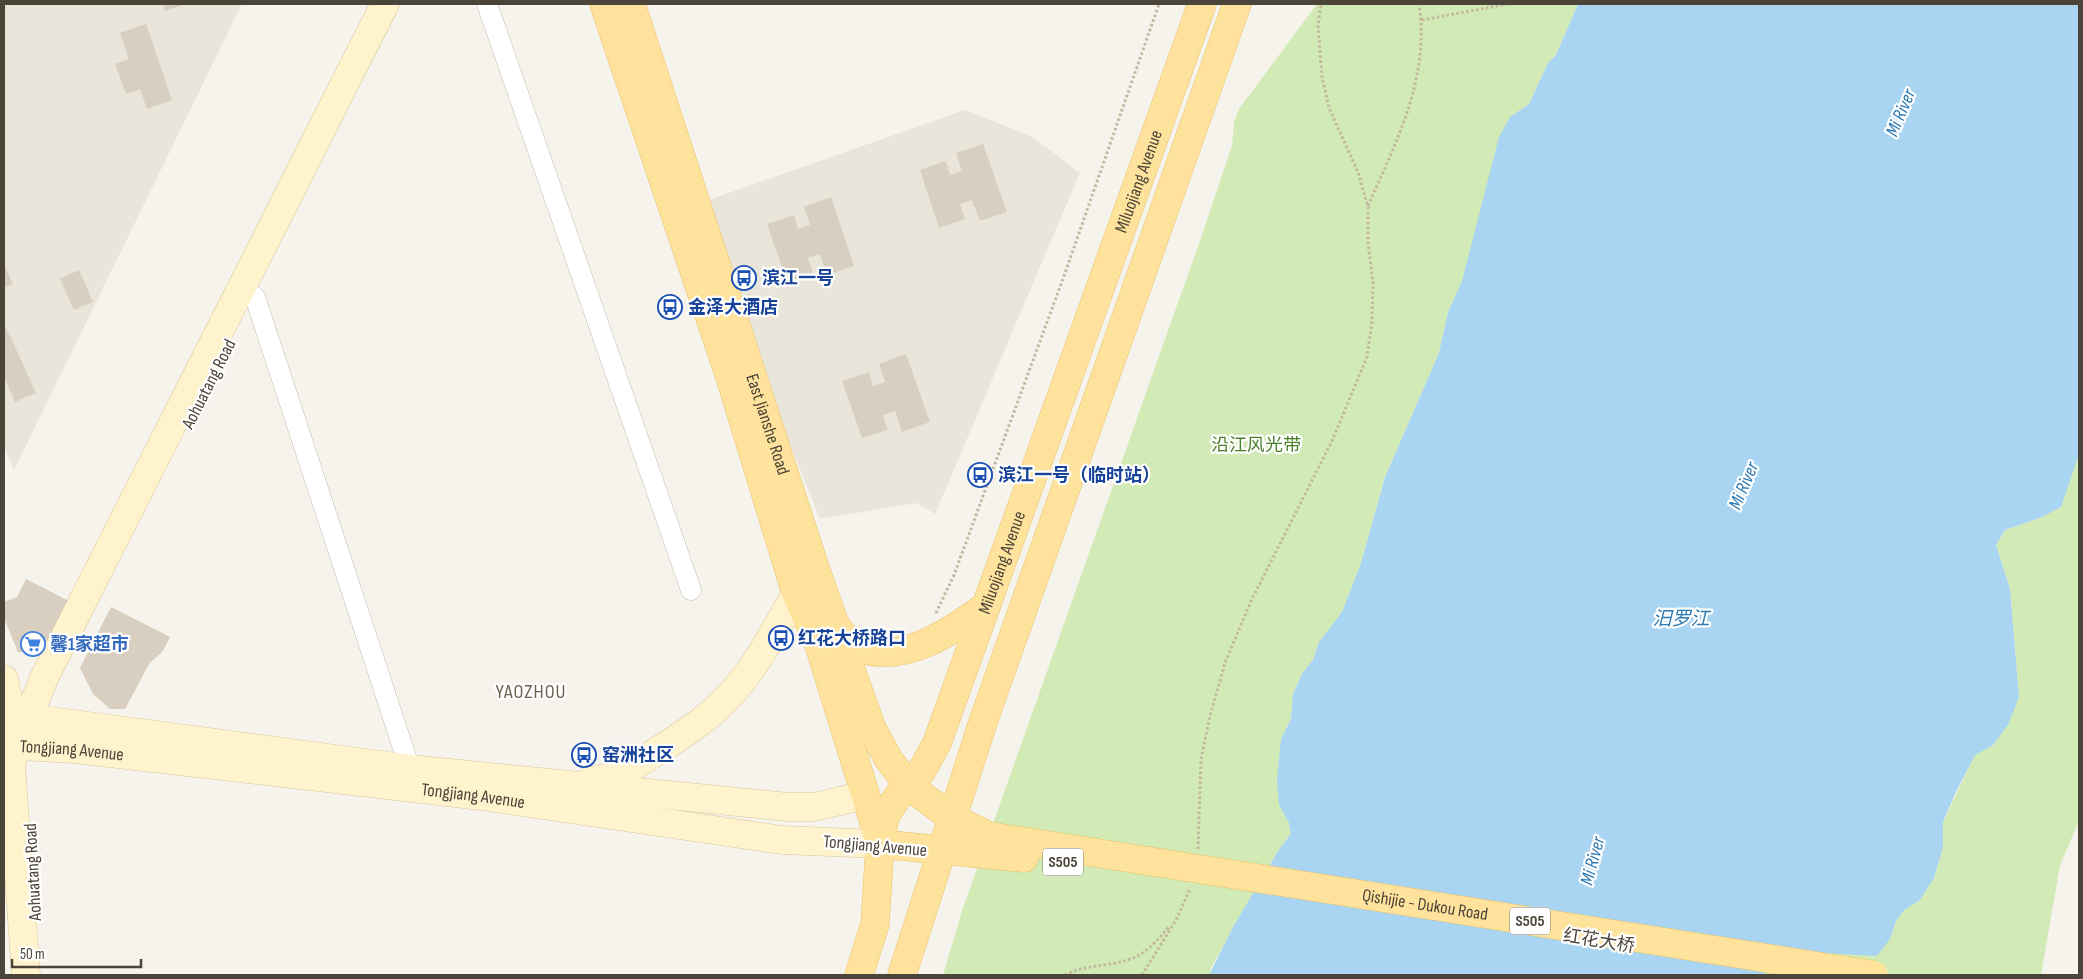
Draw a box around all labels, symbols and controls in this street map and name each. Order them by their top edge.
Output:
water label: Mi River [1881,85,1921,140]
street label: Miluojiang Avenue [1110,127,1167,236]
bus stop icon: 滨江一号 [731,265,757,291]
place label: 滨江一号 [762,268,834,289]
bus stop icon: 金泽大酒店 [657,294,683,320]
place label: 金泽大酒店 [688,297,778,318]
street label: Aohuatang Road [177,336,241,433]
street label: East Jianshe Road [742,371,794,477]
park label: 沿江风光带 [1211,435,1301,456]
water label: Mi River [1724,458,1764,513]
bus stop icon: 滨江一号（临时站） [967,462,993,488]
place label: 滨江一号（临时站） [998,465,1160,486]
street label: Miluojiang Avenue [974,508,1030,617]
water label: 汨罗江 [1652,608,1711,631]
bus stop icon: 红花大桥路口 [768,625,794,651]
place label: 红花大桥路口 [798,628,906,649]
supermarket icon: 馨1家超市 [20,631,46,657]
place label: 馨1家超市 [50,634,129,655]
district label: YAOZHOU [496,680,566,704]
street label: Tongjiang Avenue [19,735,125,765]
bus stop icon: 窑洲社区 [571,742,597,768]
place label: 窑洲社区 [602,745,674,766]
street label: Tongjiang Avenue [420,779,526,813]
street label: Aohuatang Road [20,823,46,922]
street label: Tongjiang Avenue [822,831,928,861]
water label: Mi River [1576,834,1611,888]
road number: S505 [1043,849,1083,876]
street label: Qishijie - Dukou Road [1361,884,1489,925]
road number: S505 [1510,908,1550,934]
street label: 红花大桥 [1562,925,1636,957]
scale bar [12,936,141,968]
text: 50 m [20,945,45,964]

